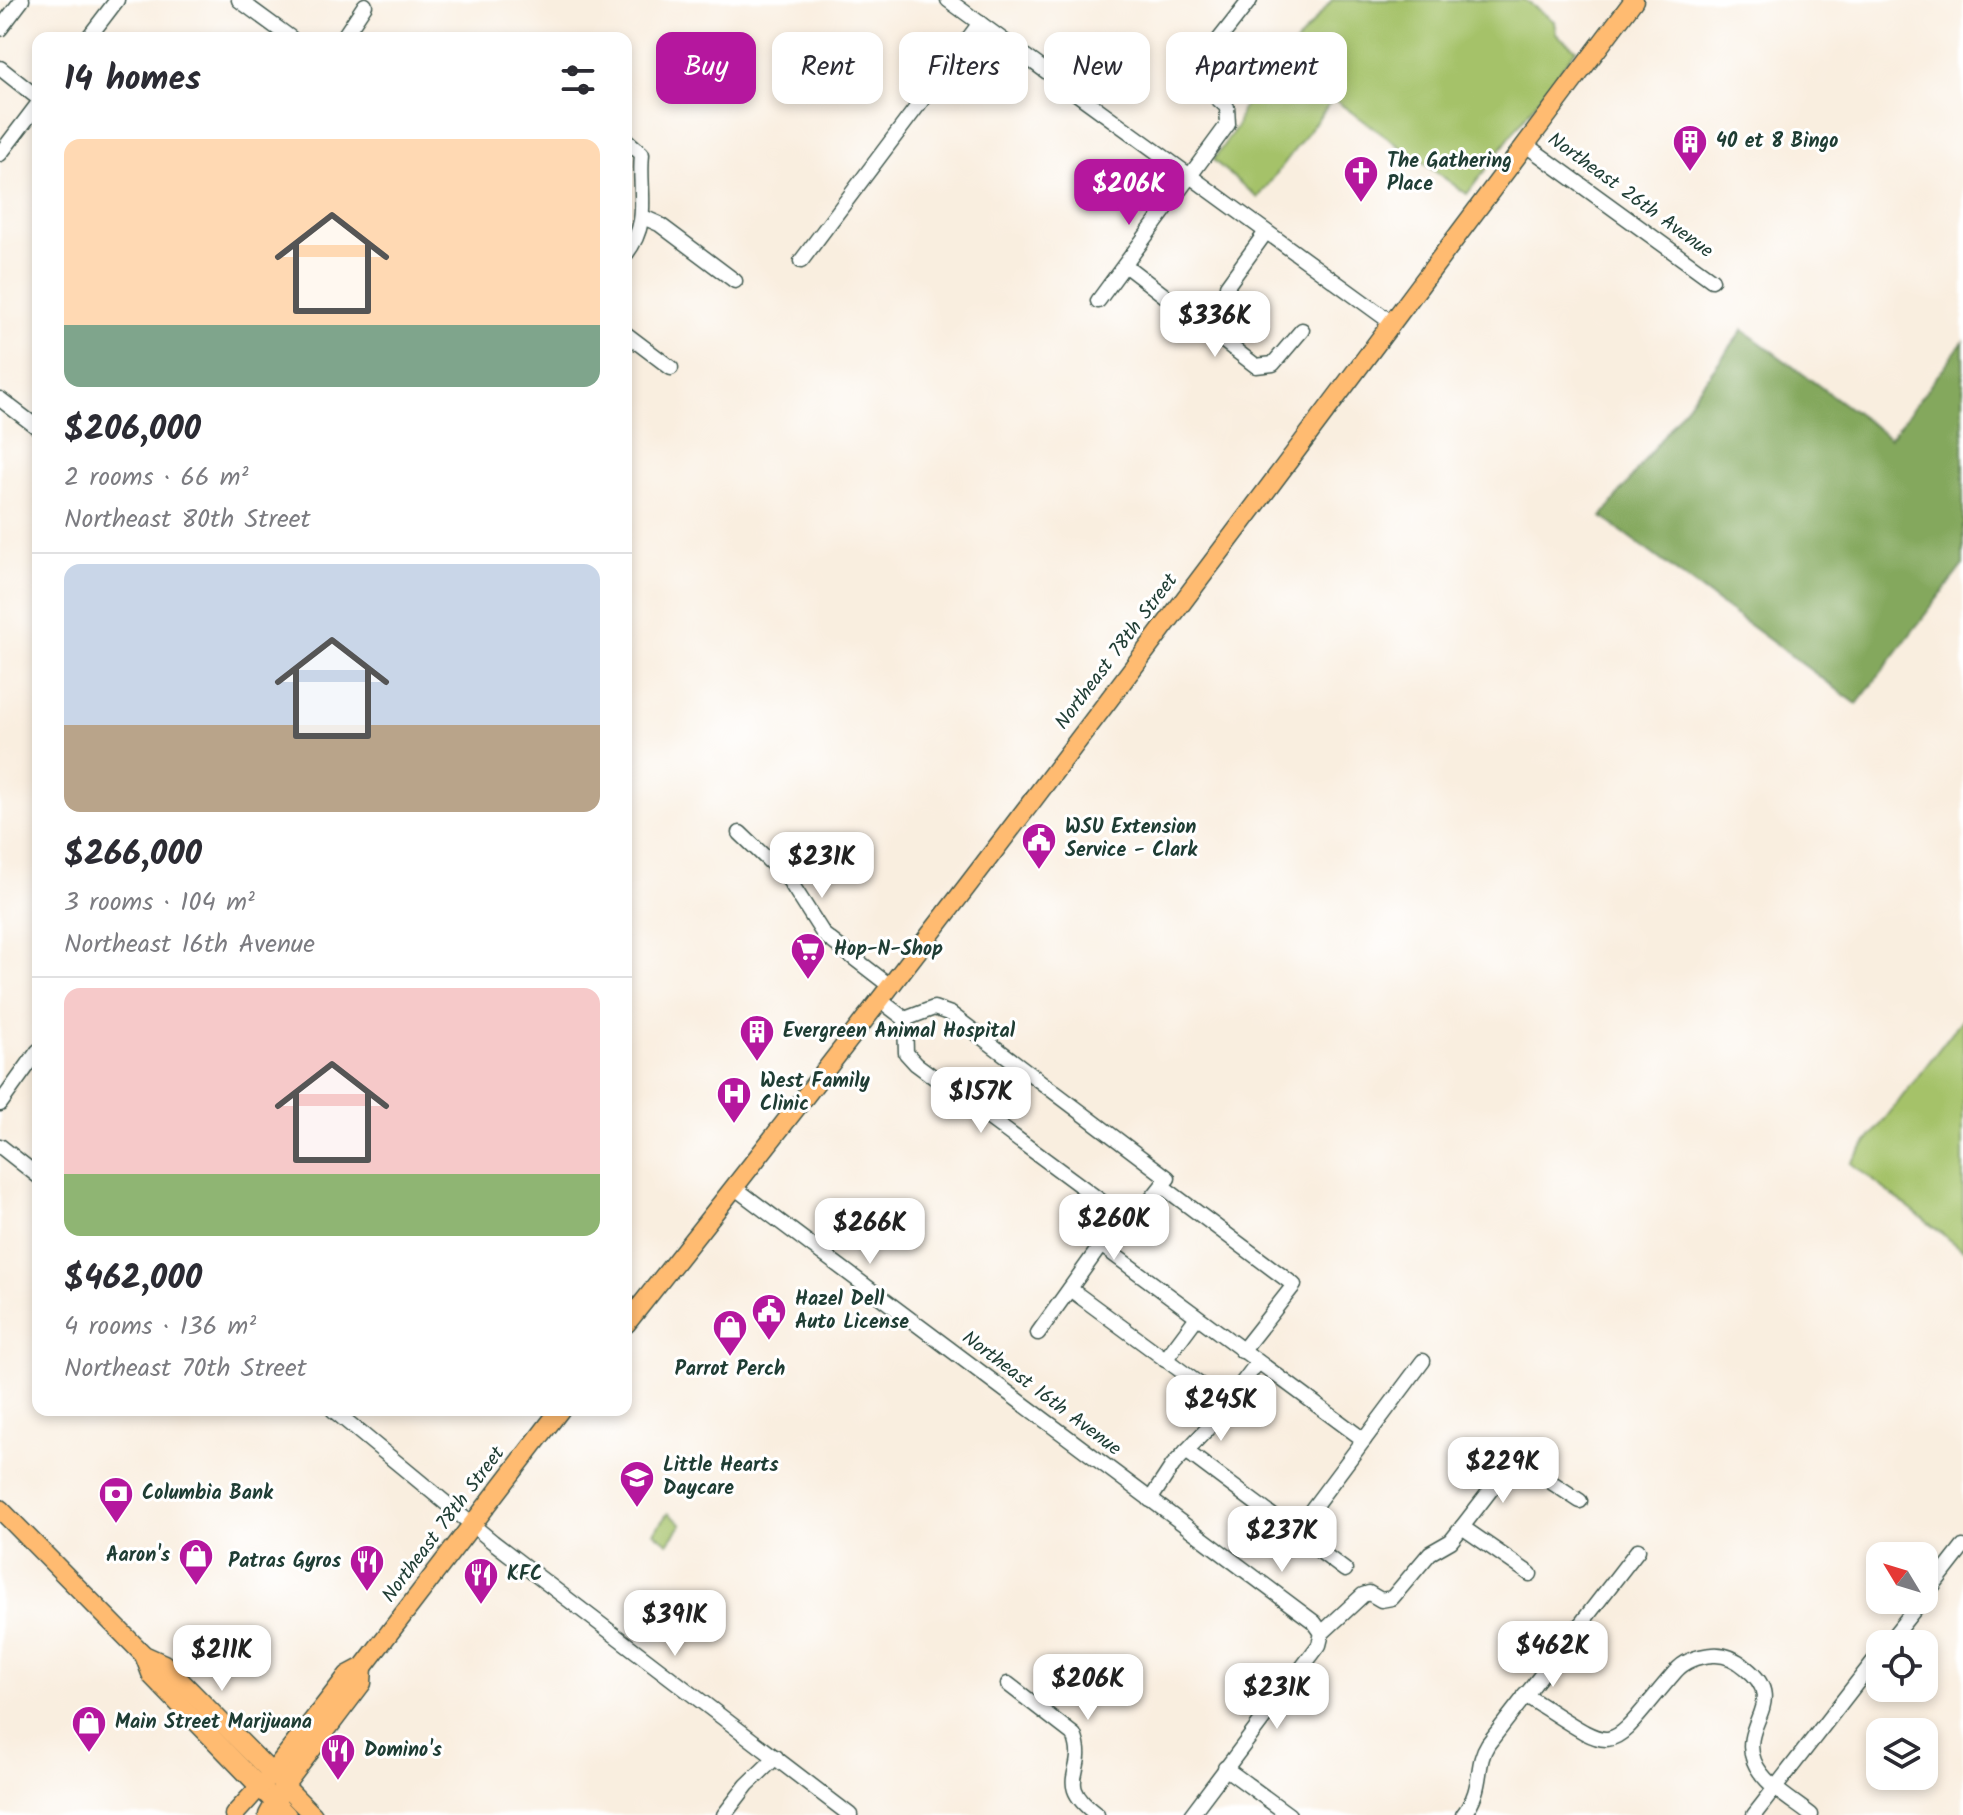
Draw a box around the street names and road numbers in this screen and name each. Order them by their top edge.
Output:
street label: Northeast 26th Avenue [1540,125,1720,267]
street label: Northeast 78th Street [1047,567,1187,737]
street label: Northeast 16th Avenue [954,1323,1128,1465]
street label: Northeast 78th Street [374,1440,514,1610]

